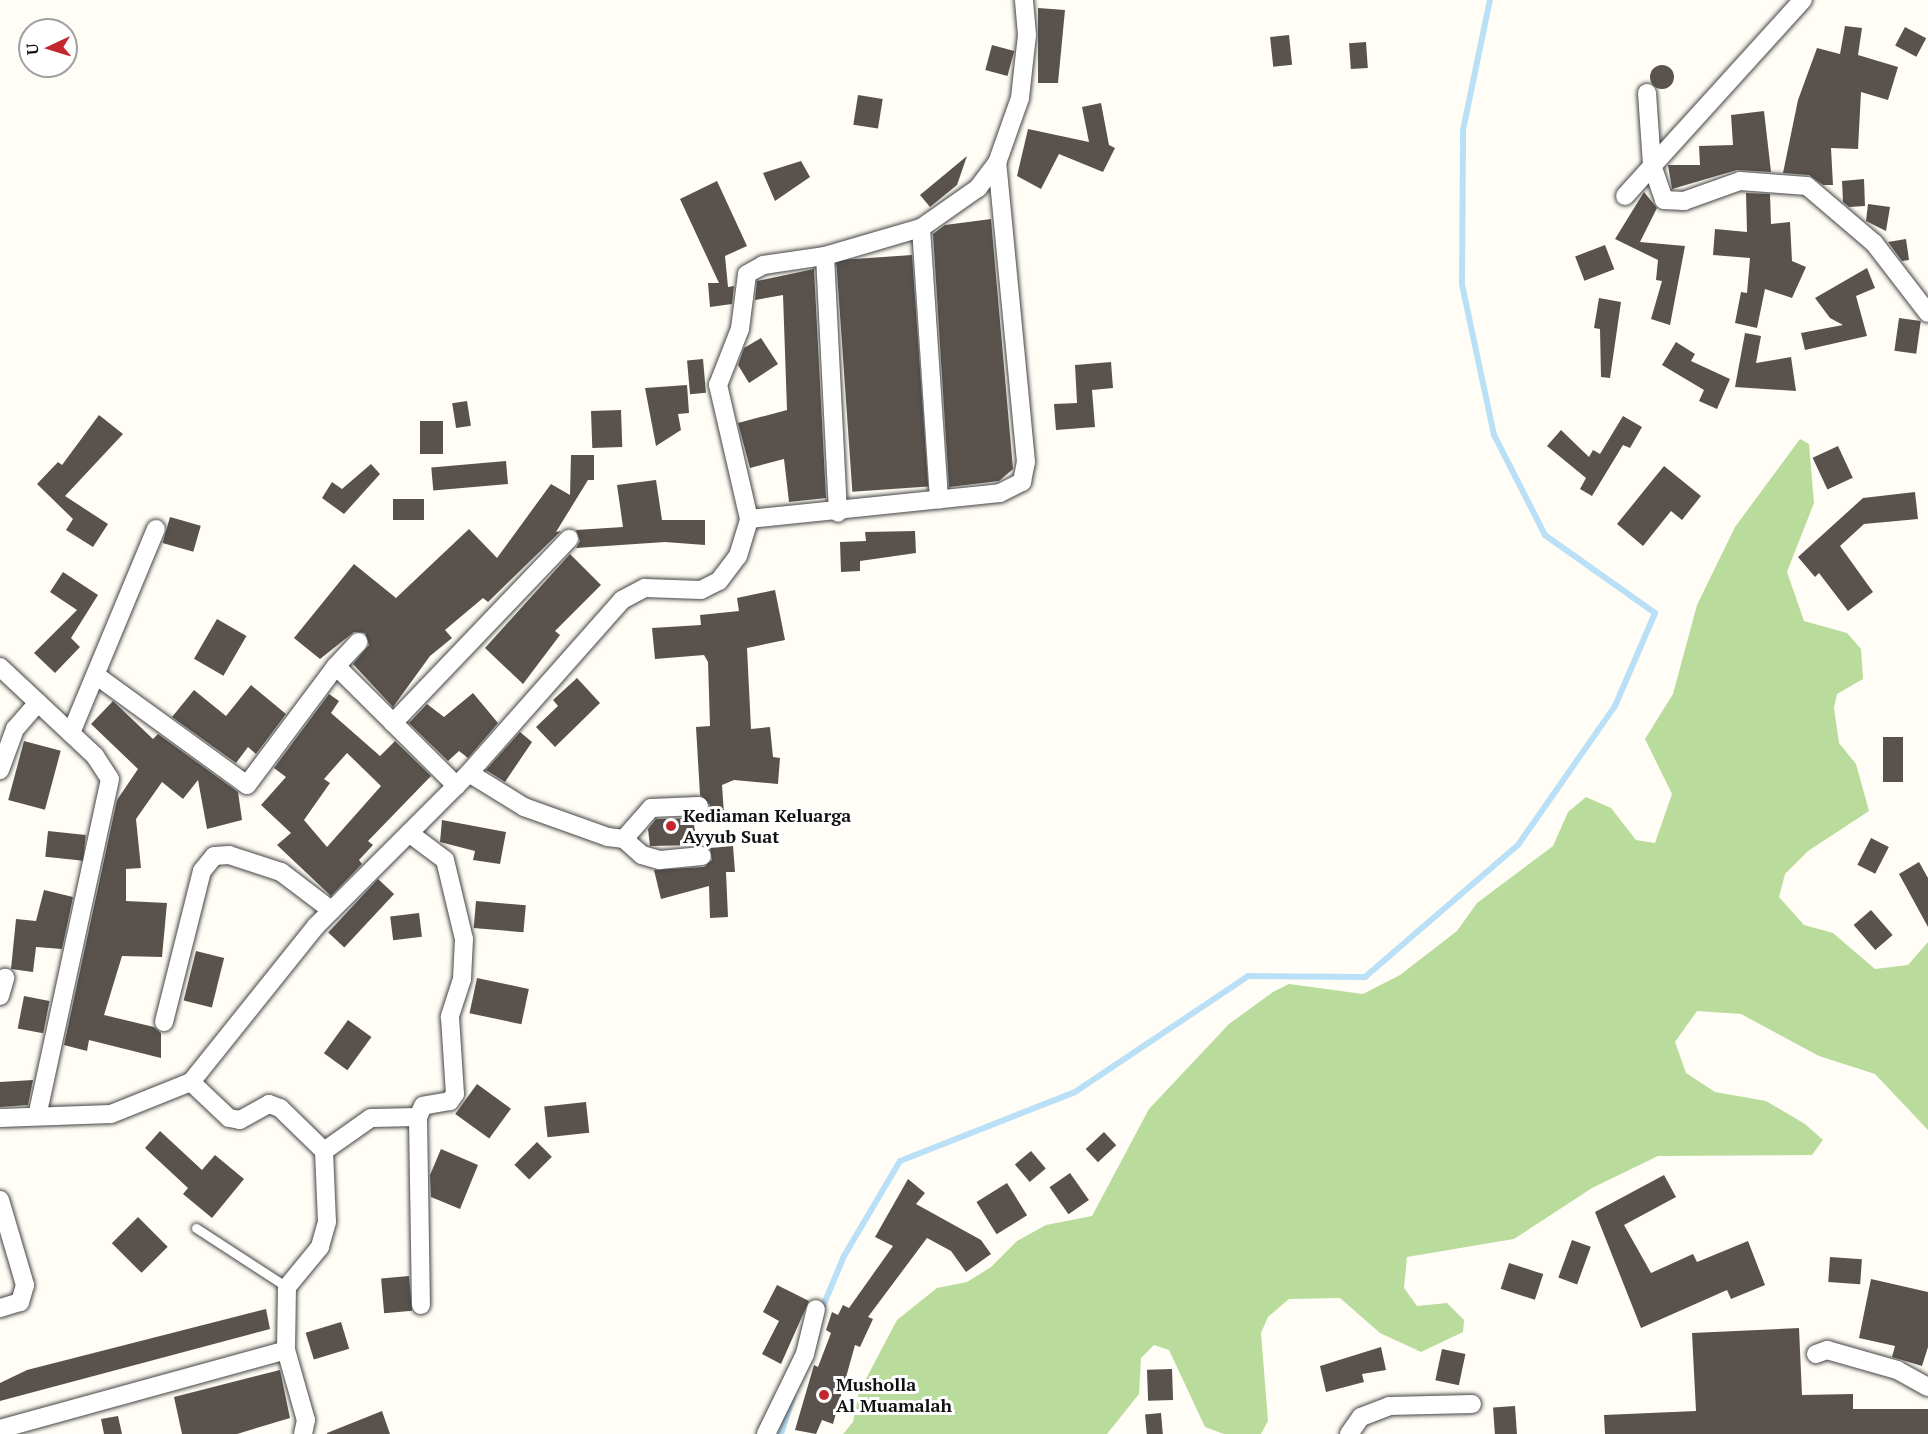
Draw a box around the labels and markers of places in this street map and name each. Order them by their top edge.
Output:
place label: Kediaman Keluarga Ayyub Suat [683,805,851,848]
marker: Kediaman Keluarga Ayyub Suat [664,819,678,833]
place label: Musholla Al Muamalah [836,1374,952,1416]
marker: Musholla Al Muamalah [817,1388,831,1402]

